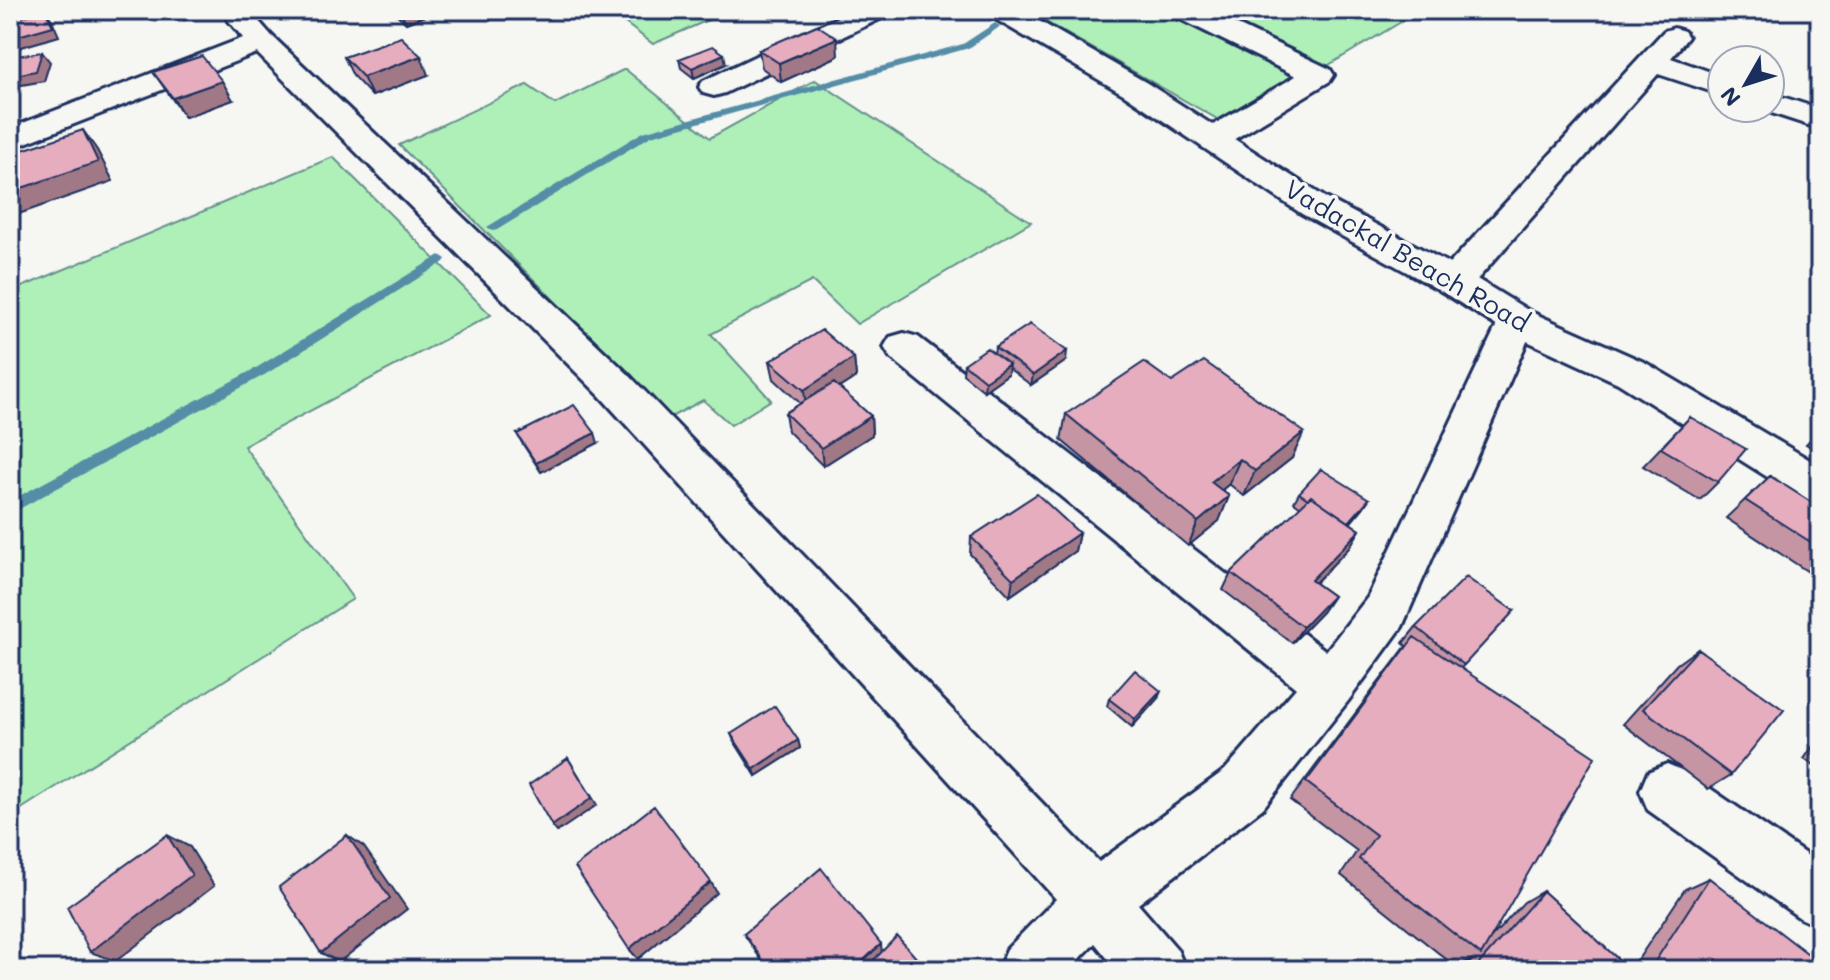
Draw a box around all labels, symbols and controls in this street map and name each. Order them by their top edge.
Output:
north arrow [1706,44,1786,124]
text: N [1714,81,1747,113]
street label: Vadackal Beach Road [1279,171,1536,339]

